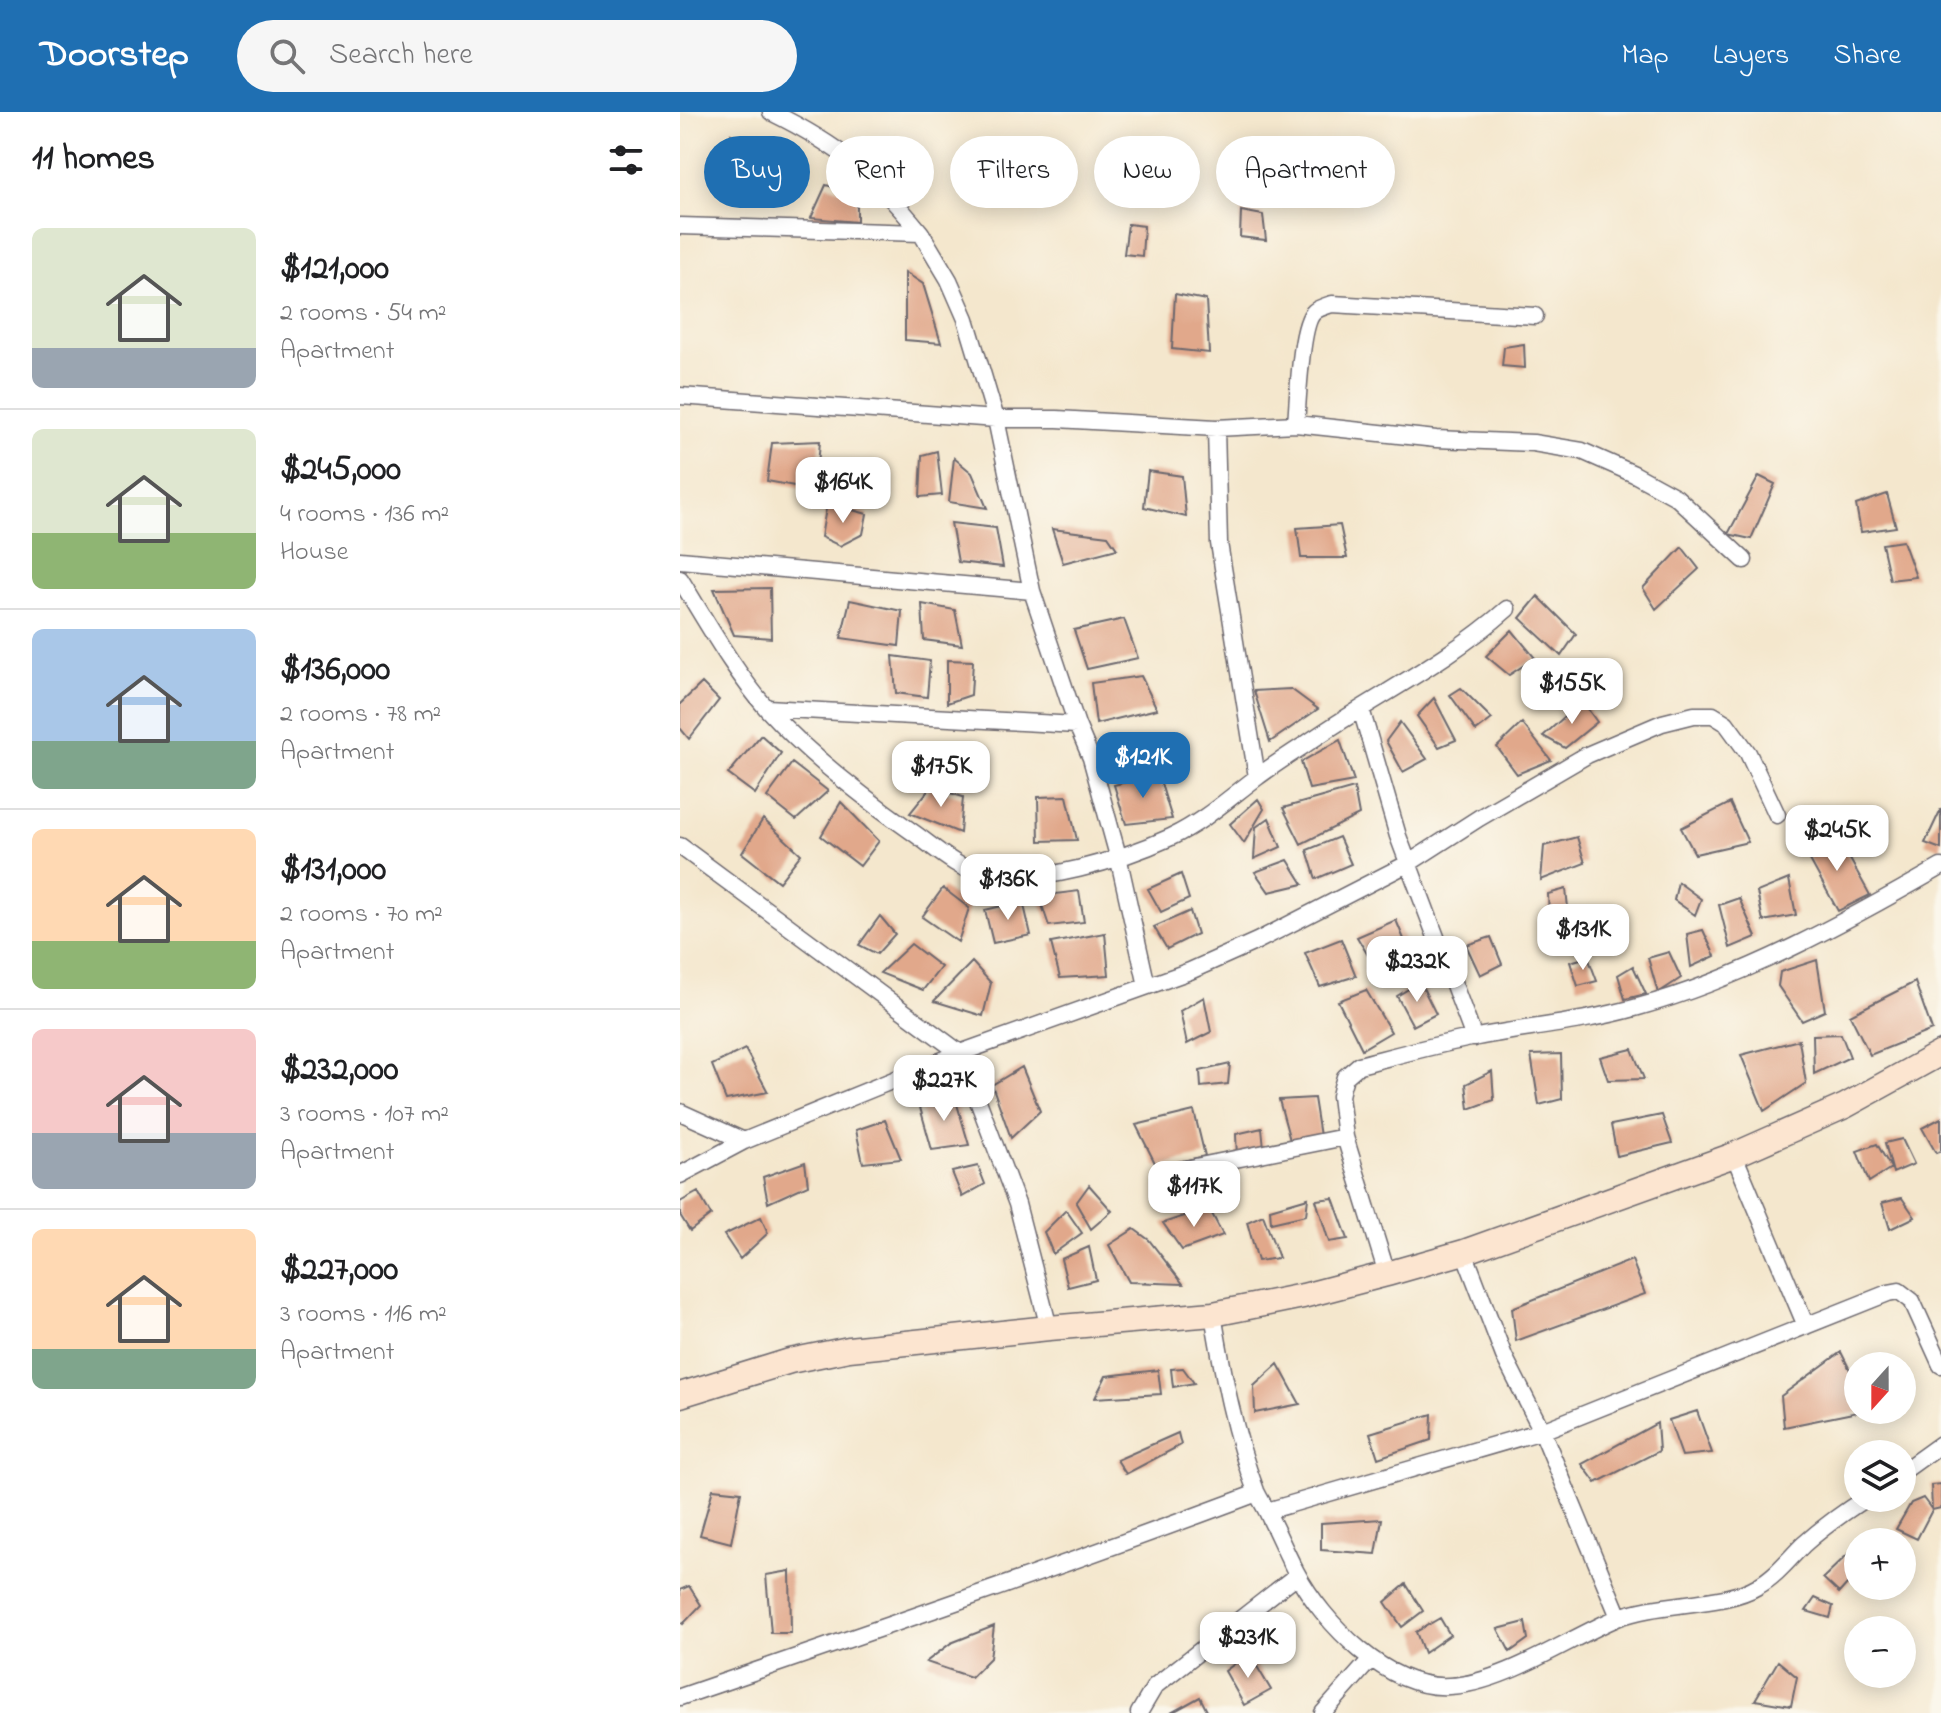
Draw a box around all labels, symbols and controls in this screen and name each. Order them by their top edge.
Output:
search box [237,20,797,92]
text: Doorstep [40,28,189,84]
icon: search [265,34,309,78]
text: Search here [329,34,473,78]
text: Map [1621,36,1669,77]
text: Layers [1713,36,1789,77]
text: Share [1833,36,1901,77]
text: 11 homes [32,135,155,185]
chip: Buy [704,136,810,208]
chip: Rent [826,136,934,208]
chip: Filters [950,136,1078,208]
chip: New [1094,136,1200,208]
chip: Apartment [1216,136,1395,208]
icon: filters [604,138,648,182]
text: $121,000 [280,245,389,295]
icon: home [96,260,192,356]
text: 2 rooms · 54 m² [280,295,446,333]
text: Apartment [280,333,394,371]
text: $245,000 [280,446,401,496]
pin: $164K [787,457,899,525]
icon: home [96,461,192,557]
text: $164K [814,464,872,502]
text: 4 rooms · 136 m² [280,496,449,534]
text: House [280,534,348,572]
text: $136,000 [280,646,390,696]
pin: $155K [1516,658,1628,726]
icon: home [96,661,192,757]
text: $155K [1539,665,1605,703]
text: 2 rooms · 78 m² [280,696,441,734]
pin: $121K [1087,732,1199,800]
text: Apartment [280,734,394,772]
text: $121K [1114,739,1172,777]
pin: $175K [885,741,997,809]
text: $175K [910,748,972,786]
pin: $245K [1781,805,1893,873]
text: $245K [1804,812,1870,850]
text: $131,000 [280,846,386,896]
pin: $136K [952,854,1064,922]
icon: home [96,861,192,957]
text: $136K [979,861,1037,899]
text: 2 rooms · 70 m² [280,896,443,934]
pin: $131K [1527,904,1639,972]
text: $131K [1555,911,1611,949]
text: Apartment [280,934,394,972]
pin: $232K [1361,936,1473,1004]
text: $232K [1385,943,1449,981]
text: $232,000 [280,1046,398,1096]
pin: $227K [888,1055,1000,1123]
icon: home [96,1061,192,1157]
text: $227K [912,1062,976,1100]
text: 3 rooms · 107 m² [280,1096,449,1134]
text: Apartment [280,1134,394,1172]
pin: $117K [1138,1161,1250,1229]
text: $117K [1166,1168,1222,1206]
text: $227,000 [280,1246,398,1296]
icon: home [96,1261,192,1357]
text: 3 rooms · 116 m² [280,1296,447,1334]
text: Apartment [280,1334,394,1372]
north arrow [1844,1352,1916,1424]
map controls [1844,1352,1916,1688]
button: layers [1844,1440,1916,1512]
button: + [1844,1528,1916,1600]
pin: $231K [1192,1612,1304,1680]
button: − [1844,1616,1916,1688]
text: $231K [1218,1619,1278,1657]

